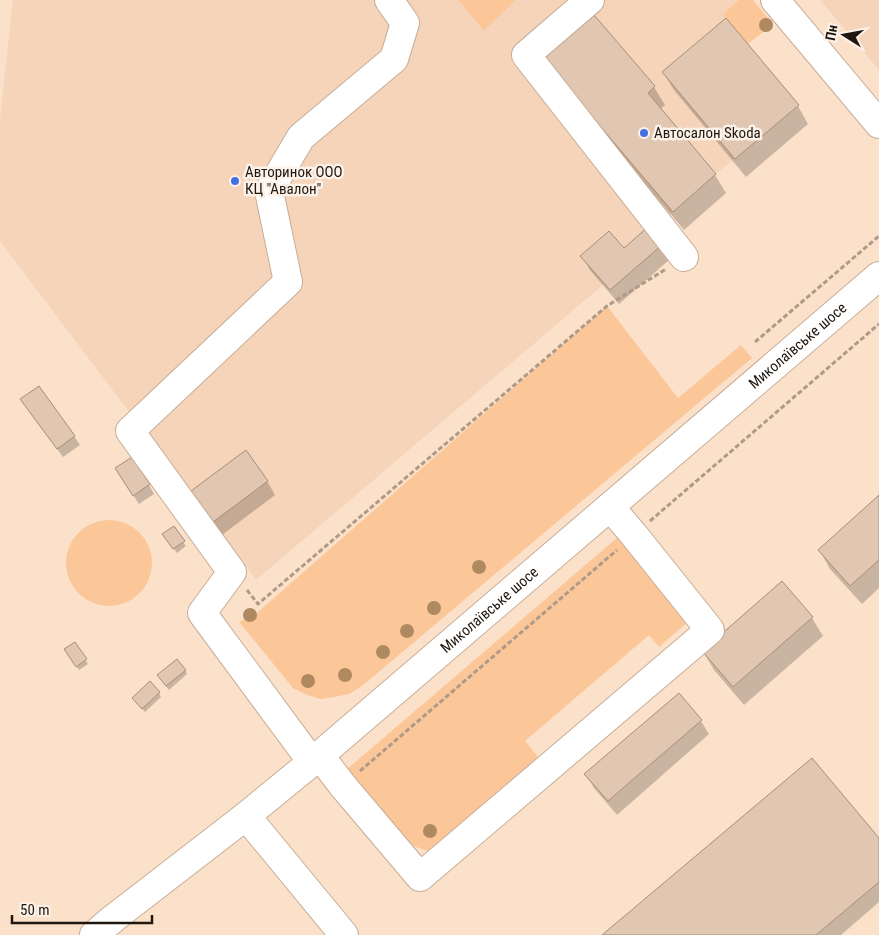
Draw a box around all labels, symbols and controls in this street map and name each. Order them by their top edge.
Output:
north arrow [819,10,869,60]
text: Пн [822,23,841,42]
place label: Автосалон Skoda [654,124,761,142]
marker: Автосалон Skoda [638,127,650,139]
place label: Авторинок ООО КЦ "Авалон" [245,163,343,198]
marker: Авторинок ООО КЦ "Авалон" [229,175,241,187]
street label: Миколаївське шосе [745,299,850,393]
street label: Миколаївське шосе [437,563,542,657]
scale bar [12,892,152,924]
text: 50 m [20,901,50,919]

